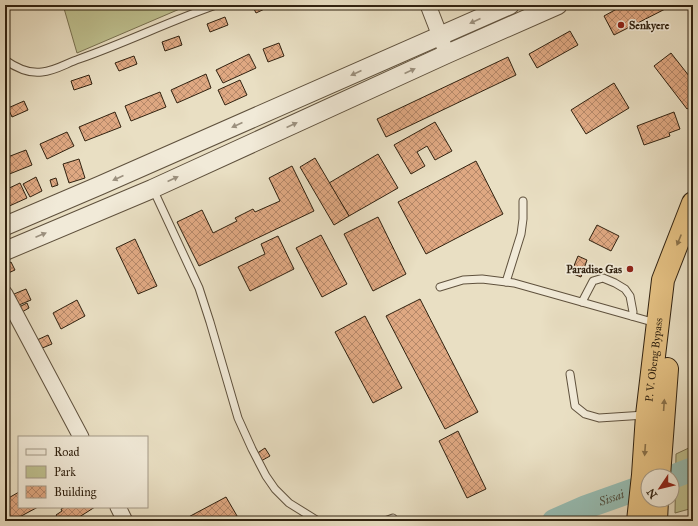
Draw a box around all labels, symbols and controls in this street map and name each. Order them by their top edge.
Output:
one-way arrow [468,18,480,24]
place label: Senkyere [629,19,670,33]
marker: Senkyere [616,20,626,30]
one-way arrow [404,68,416,74]
one-way arrow [350,70,361,76]
one-way arrow [231,122,242,128]
one-way arrow [286,122,297,128]
one-way arrow [111,175,123,181]
one-way arrow [168,176,179,182]
one-way arrow [35,232,47,239]
one-way arrow [675,234,681,246]
place label: Paradise Gas [566,263,622,276]
marker: Paradise Gas [625,264,635,274]
street label: P. V. Obeng Bypass [642,317,665,402]
one-way arrow [661,399,668,411]
legend [18,436,148,508]
one-way arrow [641,444,648,456]
text: Road [54,445,80,459]
text: Park [54,465,76,479]
north arrow [640,468,680,508]
text: Building [54,485,97,500]
text: N [644,485,660,501]
water label: Sissai [596,487,627,509]

